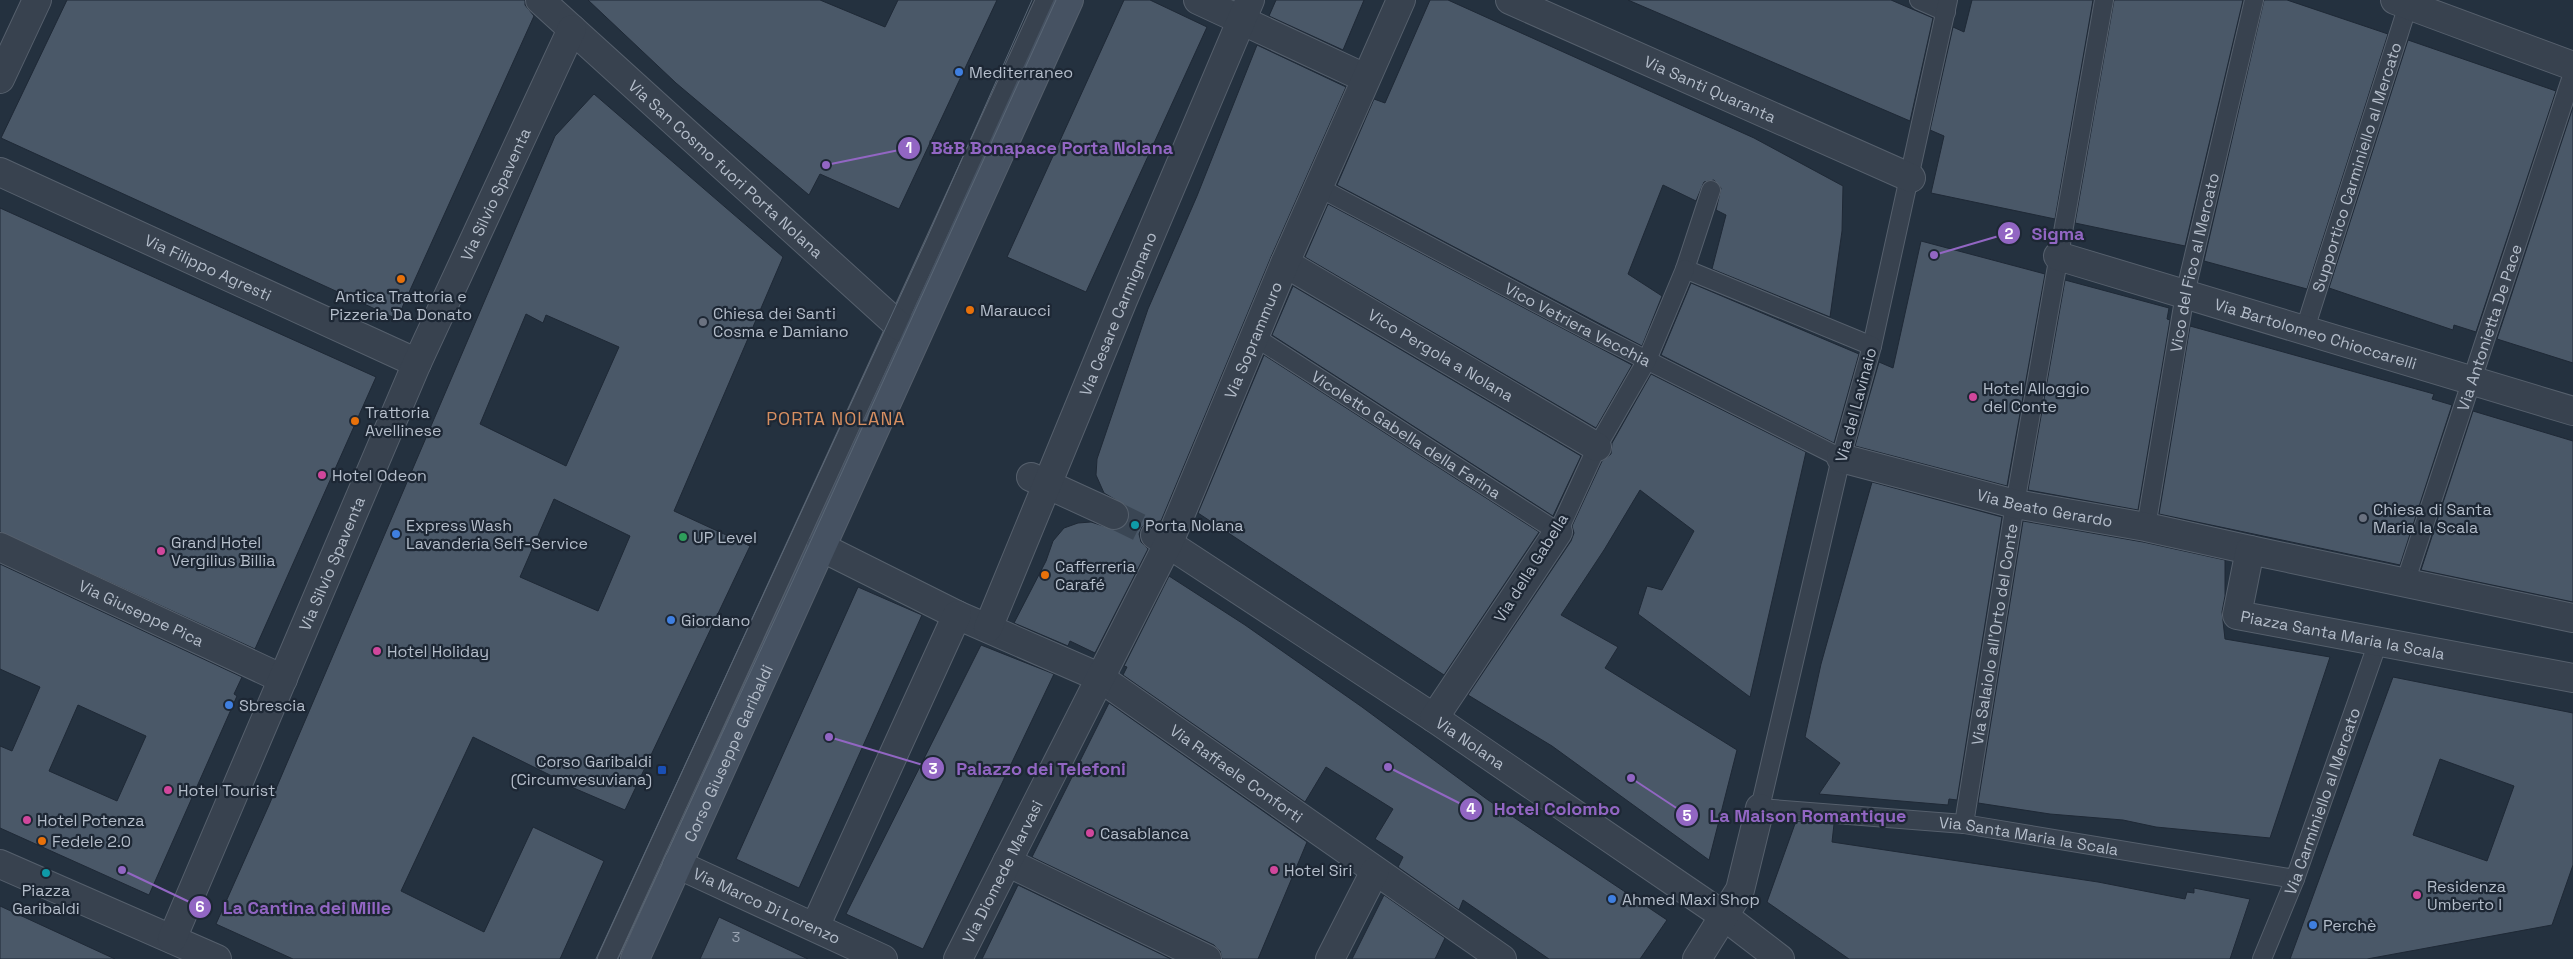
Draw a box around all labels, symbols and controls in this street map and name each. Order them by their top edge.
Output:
street label: Supportico Carminiello al Mercato [2307,39,2406,295]
street label: Via Santi Quaranta [1641,50,1779,127]
place label: Mediterraneo [969,62,1073,83]
marker: Mediterraneo [953,66,965,78]
street label: Via San Cosmo fuori Porta Nolana [624,75,828,263]
street label: Via Silvio Spaventa [455,124,535,264]
callout: B&B Bonapace Porta Nolana [896,131,1184,164]
text: B&B Bonapace Porta Nolana [931,136,1174,159]
text: 1 [906,138,912,157]
street label: Vico del Fico al Mercato [2165,171,2224,354]
callout: Sigma [1996,217,2094,250]
text: Sigma [2032,222,2085,245]
text: 2 [2005,224,2014,243]
street label: Via Cesare Carmignano [1074,228,1161,399]
street label: Via Filippo Agresti [141,229,275,305]
street label: Via Antonietta De Pace [2452,241,2526,414]
marker: Antica Trattoria e Pizzeria Da Donato [395,273,407,285]
street label: Vico Vetriera Vecchia [1501,277,1655,371]
street label: Via Soprammuro [1219,278,1287,402]
place label: Antica Trattoria e Pizzeria Da Donato [330,286,472,325]
street label: Via Bartolomeo Chioccarelli [2212,293,2419,374]
place label: Maraucci [980,300,1051,321]
place label: Chiesa dei Santi Cosma e Damiano [713,303,849,342]
marker: Maraucci [964,304,976,316]
street label: Vico Pergola a Nolana [1364,304,1517,406]
marker: Chiesa dei Santi Cosma e Damiano [697,316,709,328]
street label: Via del Lavinaio [1831,345,1881,465]
street label: Vicoletto Gabella della Farina [1307,366,1505,503]
place label: Hotel Alloggio del Conte [1983,378,2090,417]
marker: Hotel Alloggio del Conte [1967,391,1979,403]
place label: Trattoria Avellinese [365,402,442,441]
district label: PORTA NOLANA [766,407,906,430]
marker: Trattoria Avellinese [349,415,361,427]
place label: Hotel Odeon [332,465,427,486]
marker: Hotel Odeon [316,469,328,481]
street label: Via Beato Gerardo [1975,484,2114,531]
street label: Via Silvio Spaventa [294,493,370,634]
place label: Chiesa di Santa Maria la Scala [2373,499,2492,538]
street label: Via della Gabella [1489,510,1573,626]
marker: Chiesa di Santa Maria la Scala [2357,512,2369,524]
place label: Express Wash Lavanderia Self-Service [406,515,588,554]
place label: Porta Nolana [1145,515,1244,536]
marker: Porta Nolana [1129,519,1141,531]
street label: Via Salaiolo all'Orto del Conte [1966,522,2022,747]
place label: UP Level [693,527,757,548]
marker: Express Wash Lavanderia Self-Service [390,528,402,540]
marker: UP Level [677,531,689,543]
place label: Grand Hotel Vergilius Billia [171,532,275,571]
marker: Grand Hotel Vergilius Billia [155,545,167,557]
place label: Cafferreria Carafé [1055,556,1136,595]
marker: Cafferreria Carafé [1039,569,1051,581]
street label: Via Giuseppe Pica [75,575,207,651]
street label: Piazza Santa Maria la Scala [2239,605,2447,664]
place label: Giordano [681,610,750,631]
marker: Giordano [665,614,677,626]
place label: Hotel Holiday [387,641,489,662]
marker: Hotel Holiday [371,645,383,657]
street label: Corso Giuseppe Garibaldi [679,661,777,845]
place label: Sbrescia [239,695,305,716]
marker: Sbrescia [223,699,235,711]
street label: Via Carminiello al Mercato [2279,705,2365,898]
street label: Via Nolana [1432,712,1509,774]
street label: Via Raffaele Conforti [1166,720,1307,827]
place label: Corso Garibaldi (Circumvesuviana) [511,751,652,790]
callout: Palazzo dei Telefoni [921,752,1136,785]
text: Palazzo dei Telefoni [956,757,1126,780]
text: 3 [928,759,938,778]
marker: Corso Garibaldi (Circumvesuviana) [656,764,668,776]
place label: Hotel Tourist [178,780,275,801]
marker: Hotel Tourist [162,784,174,796]
callout: Hotel Colombo [1459,792,1630,825]
street label: Via Diomede Marvasi [957,796,1047,947]
text: Hotel Colombo [1494,797,1620,820]
text: 4 [1466,799,1476,818]
callout: La Maison Romantique [1674,799,1916,832]
text: La Maison Romantique [1710,804,1906,827]
text: 5 [1682,806,1692,825]
place label: Hotel Potenza [37,810,144,831]
street label: Via Santa Maria la Scala [1938,812,2120,860]
marker: Hotel Potenza [21,814,33,826]
place label: Casablanca [1100,823,1189,844]
marker: Casablanca [1084,827,1096,839]
place label: Fedele 2.0 [52,831,131,852]
marker: Fedele 2.0 [36,835,48,847]
place label: Hotel Siri [1284,860,1352,881]
street label: Via Marco Di Lorenzo [690,862,844,948]
marker: Hotel Siri [1268,864,1280,876]
marker: Piazza Garibaldi [40,867,52,879]
place label: Residenza Umberto I [2427,876,2506,915]
place label: Piazza Garibaldi [12,880,80,919]
place label: Ahmed Maxi Shop [1622,889,1760,910]
marker: Residenza Umberto I [2411,889,2423,901]
callout: La Cantina dei Mille [187,891,401,924]
marker: Ahmed Maxi Shop [1606,893,1618,905]
text: La Cantina dei Mille [223,896,391,919]
text: 6 [195,897,205,916]
place label: Perchè [2323,915,2376,936]
marker: Perchè [2307,919,2319,931]
house number: 3 [732,928,740,946]

